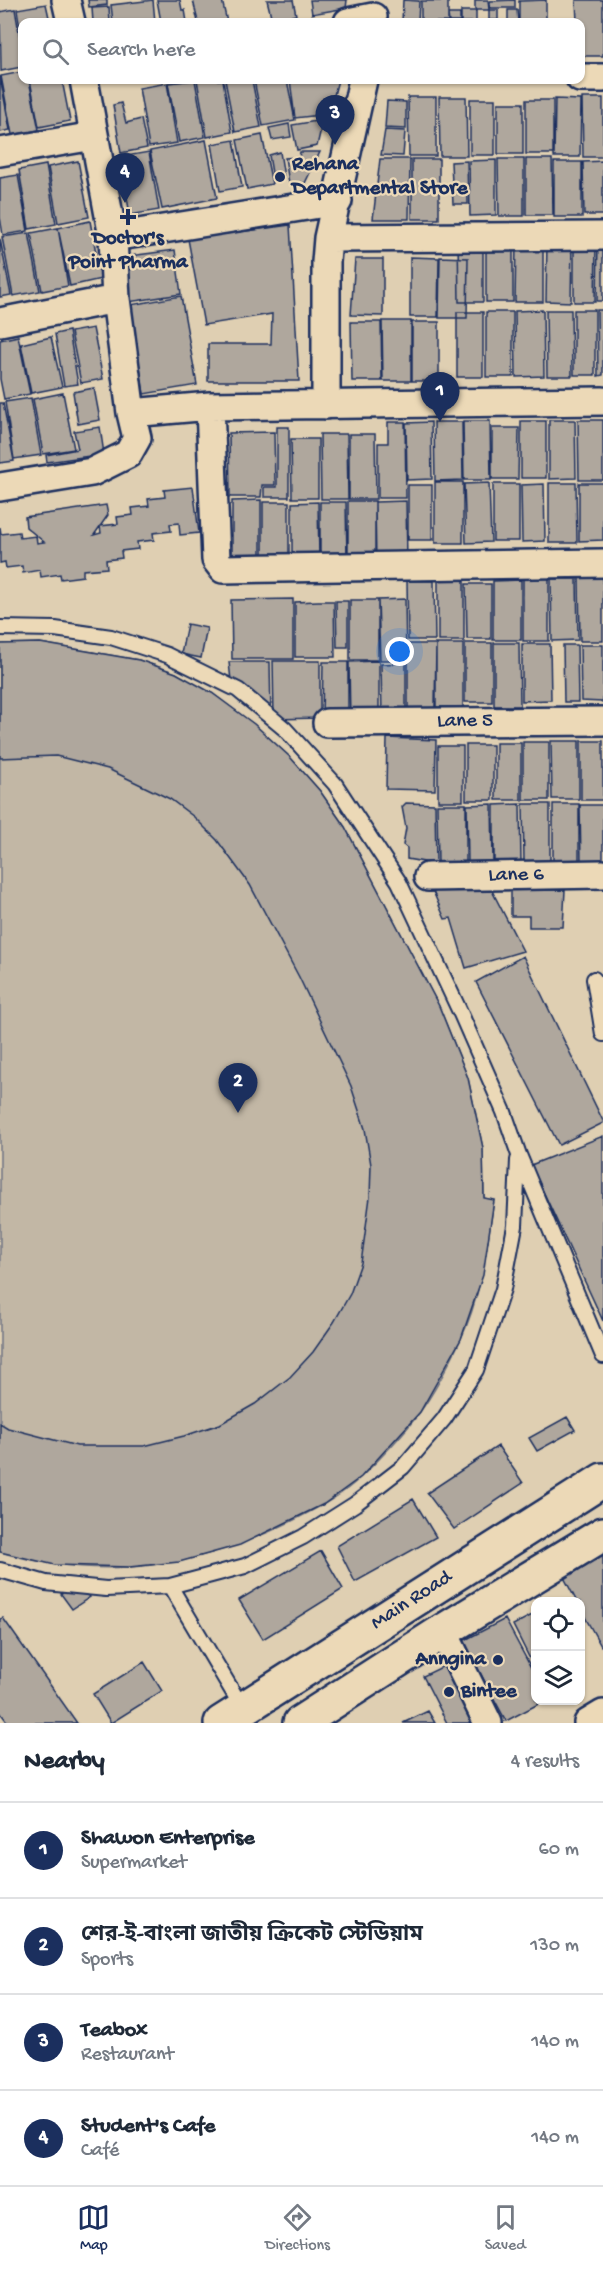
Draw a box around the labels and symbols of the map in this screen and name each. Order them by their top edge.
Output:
pin: 3 [316,96,354,145]
place label: Rehana Departmental Store [290,153,469,202]
pin: 4 [106,154,144,203]
marker: Rehana Departmental Store [273,170,287,184]
marker: Doctor's Point Pharma [121,210,135,224]
place label: Doctor's Point Pharma [67,227,189,276]
pin: 1 [420,372,460,422]
your location [385,637,414,666]
street label: Lane 5 [437,709,493,735]
street label: Lane 6 [488,863,544,889]
pin: 2 [218,1064,258,1113]
street label: Main Road [367,1565,459,1636]
place label: Anngina [415,1648,487,1673]
marker: Anngina [491,1653,505,1667]
place label: Bintee [460,1680,518,1705]
marker: Bintee [442,1685,456,1699]

